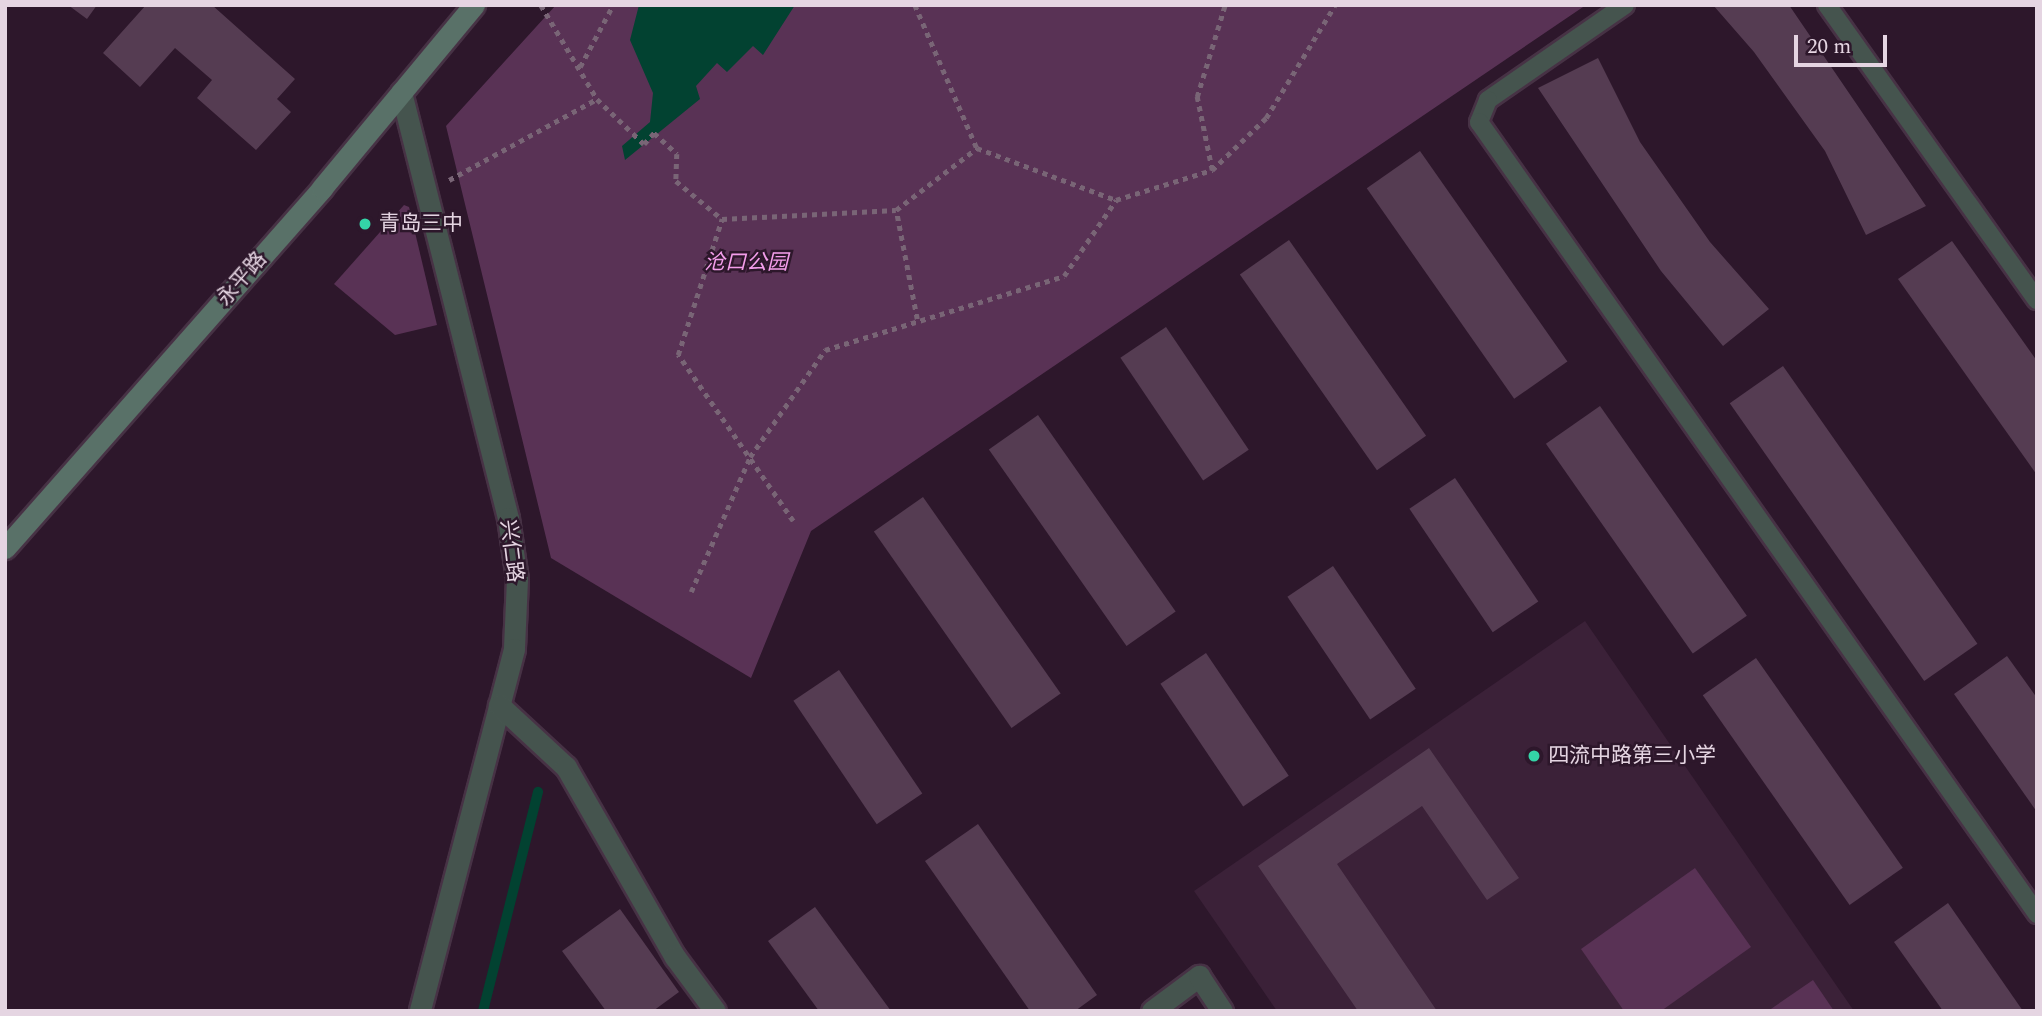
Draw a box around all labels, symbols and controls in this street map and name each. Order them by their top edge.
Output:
scale bar [1797,21,1890,65]
text: 20 m [1807,31,1851,63]
place label: 青岛三中 [379,211,463,237]
marker: 青岛三中 [357,216,373,232]
street label: 永平路 [212,247,272,311]
park label: 沧口公园 [704,250,788,276]
street label: 兴仁路 [495,518,527,584]
place label: 四流中路第三小学 [1548,743,1716,769]
marker: 四流中路第三小学 [1526,748,1542,764]

